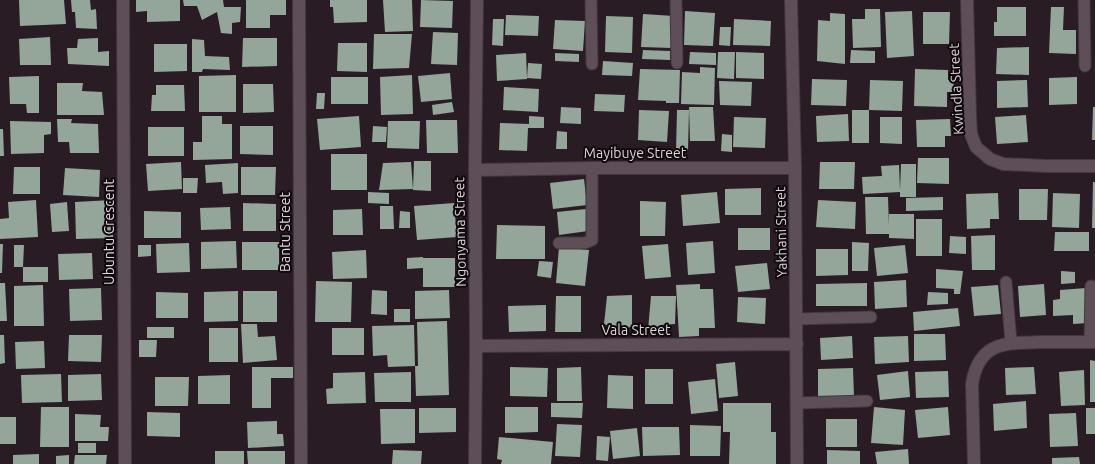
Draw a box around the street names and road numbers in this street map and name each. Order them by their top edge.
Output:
street label: Kwindla Street [946,42,966,135]
street label: Mayibuye Street [584,145,687,161]
street label: Ngonyama Street [451,177,469,287]
street label: Ubuntu Crescent [101,179,117,285]
street label: Yakhani Street [772,186,790,278]
street label: Bantu Street [277,192,293,272]
street label: Vala Street [601,322,671,338]

